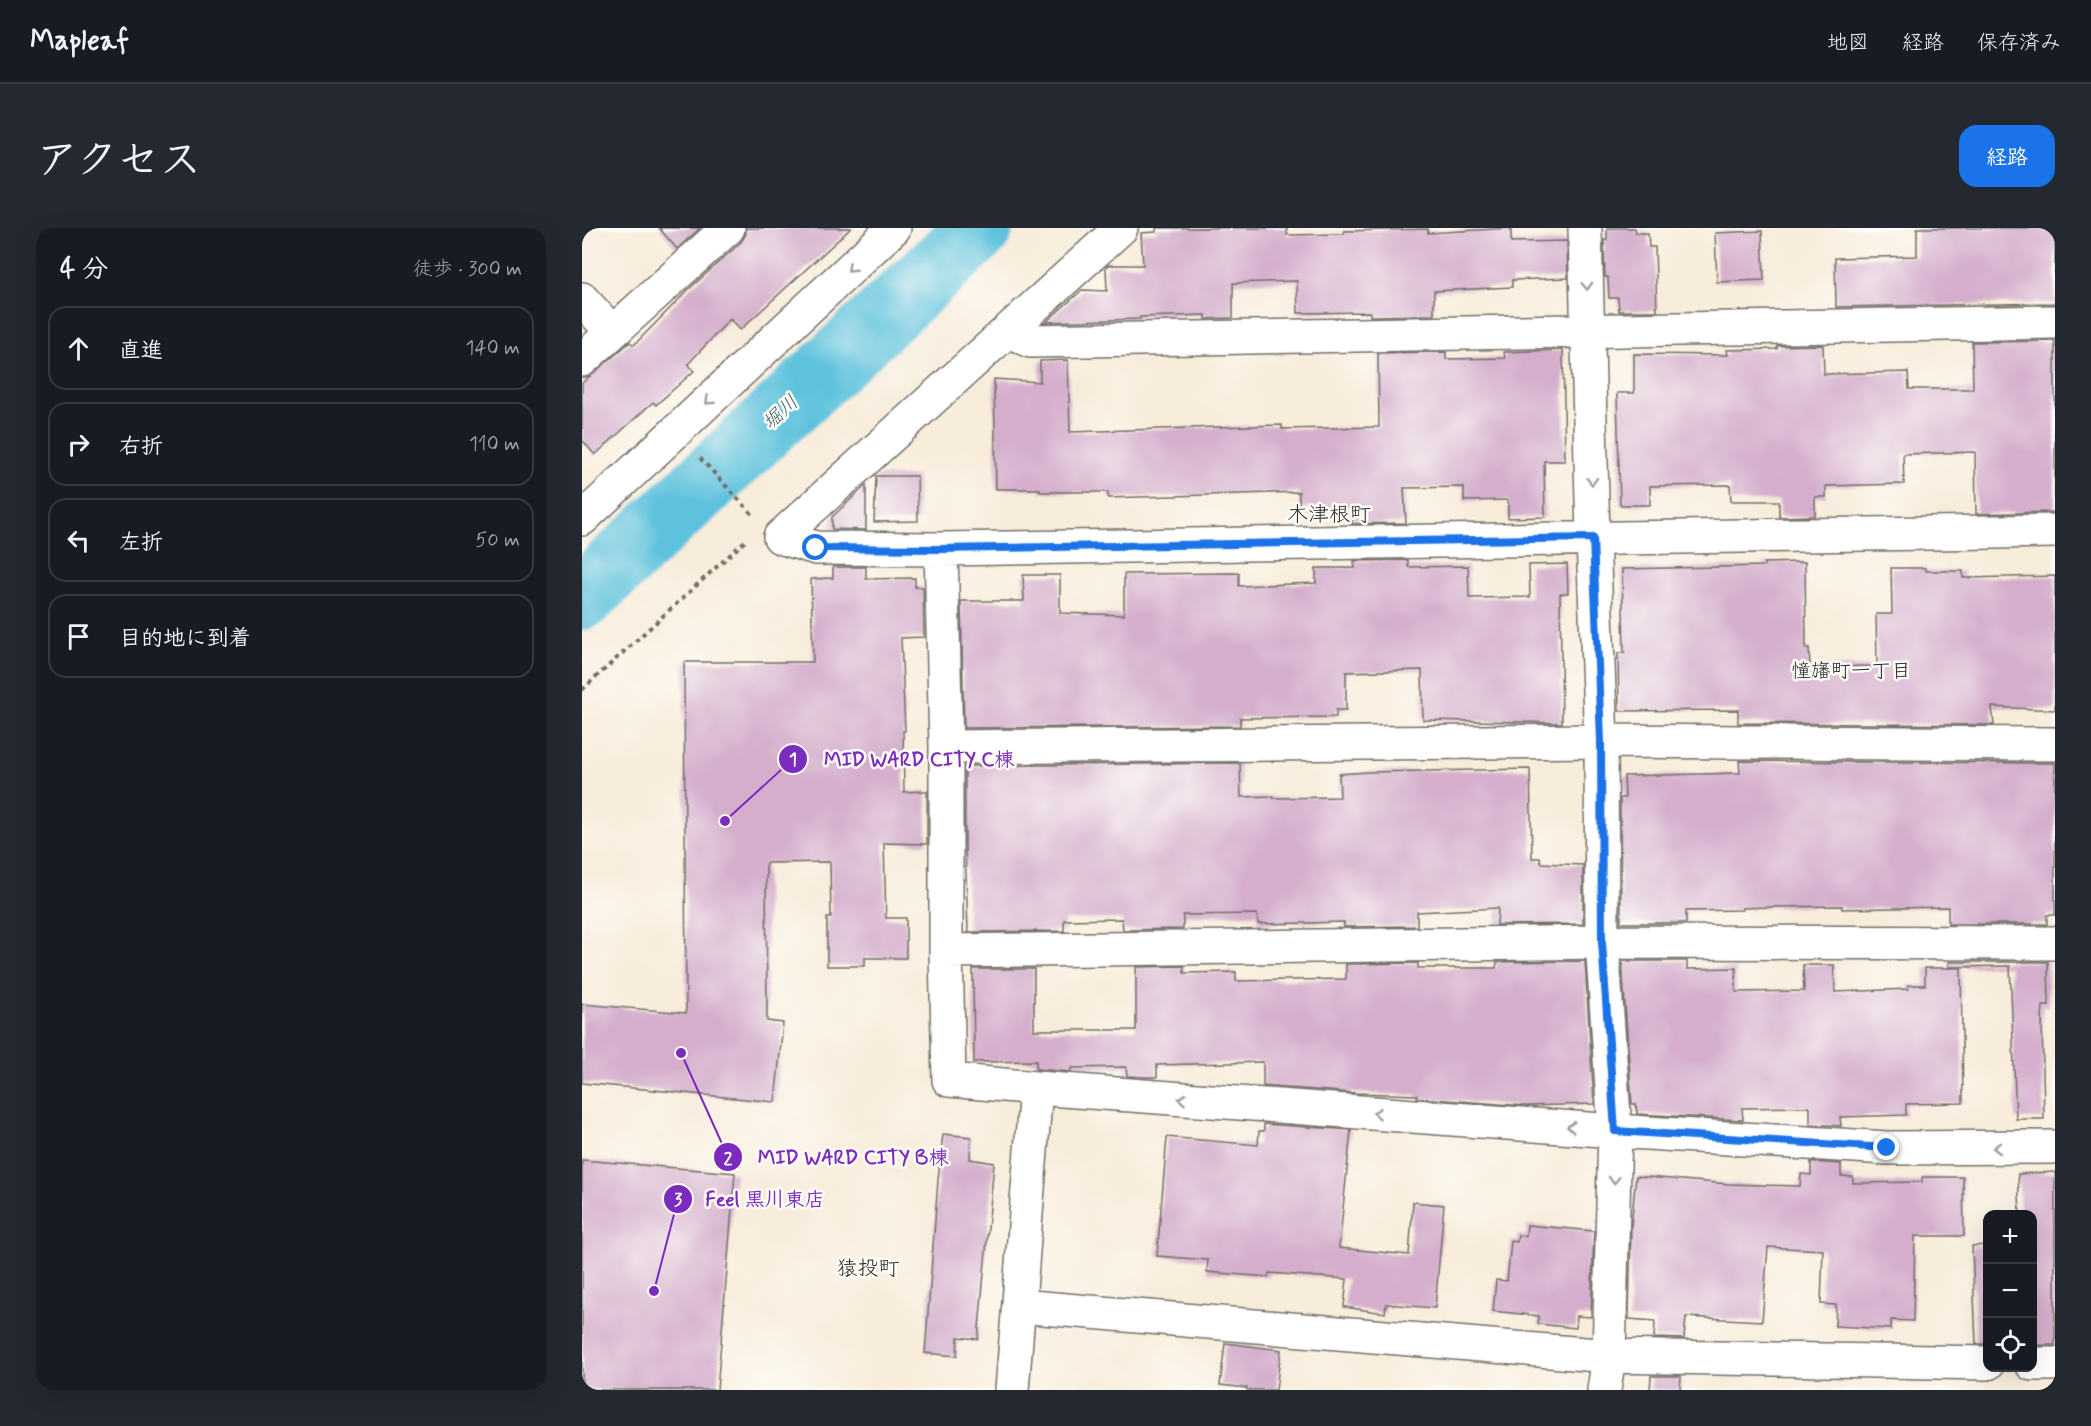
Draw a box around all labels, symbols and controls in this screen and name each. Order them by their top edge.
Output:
text: Mapleaf [30,23,129,60]
text: 地図 [1827,29,1869,57]
text: 経路 [1902,29,1944,57]
text: 保存済み [1977,29,2061,57]
button: 経路 [1959,125,2055,187]
text: アクセス [36,134,201,189]
text: 4 分 [60,253,108,287]
text: 徒歩 · 300 m [413,256,522,283]
one-way arrow [847,261,858,272]
one-way arrow [1580,282,1593,291]
icon: ahead [62,332,95,365]
text: 140 m [466,335,520,362]
text: 直進 [119,337,163,365]
water label: 堀川 [757,389,805,437]
one-way arrow [705,394,716,405]
icon: right [62,428,95,461]
text: 110 m [469,431,520,458]
text: 右折 [119,433,163,461]
one-way arrow [1585,477,1598,486]
district label: 木津根町 [1287,501,1371,529]
icon: left [62,524,95,557]
text: 50 m [475,527,520,554]
text: 左折 [119,529,163,557]
route start [802,534,828,560]
icon: arrive [62,620,95,653]
text: 目的地に到着 [119,625,251,653]
district label: 憧旛町一丁目 [1791,658,1911,685]
callout: MID WARD CITY C棟 [778,740,1030,778]
text: MID WARD CITY C棟 [824,747,1015,774]
text: 1 [789,748,797,772]
one-way arrow [1178,1093,1187,1106]
one-way arrow [1372,1107,1381,1120]
one-way arrow [1567,1121,1576,1134]
route end [1873,1134,1899,1160]
callout: MID WARD CITY B棟 [713,1138,964,1176]
one-way arrow [1992,1142,2001,1154]
text: MID WARD CITY B棟 [758,1145,949,1172]
text: 2 [724,1147,733,1171]
one-way arrow [1607,1175,1620,1184]
callout: Feel 黒川東店 [663,1180,837,1218]
text: Feel 黒川東店 [705,1187,825,1214]
text: 3 [674,1188,683,1212]
map controls [1983,1210,2037,1372]
button: + [1983,1210,2037,1264]
district label: 猿投町 [837,1255,900,1283]
button: − [1983,1264,2037,1318]
button: locate [1983,1318,2037,1372]

